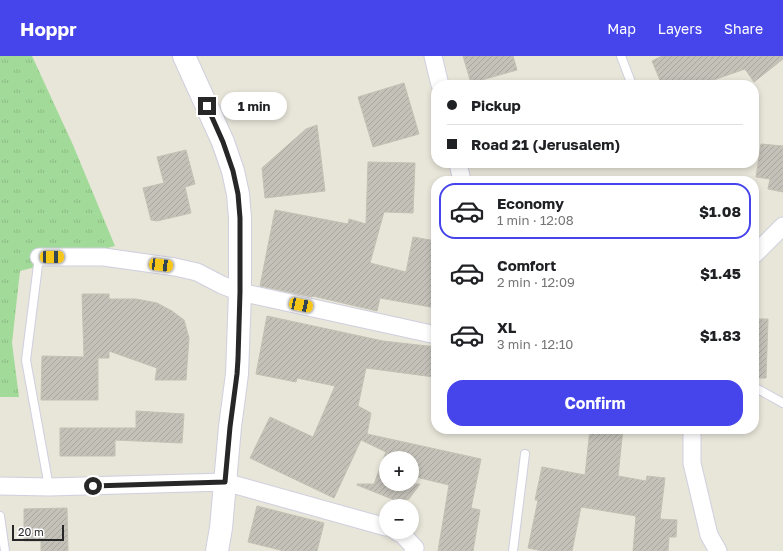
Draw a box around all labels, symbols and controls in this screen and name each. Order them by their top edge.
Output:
text: Hoppr [20,17,77,40]
text: Map [607,20,636,37]
text: Layers [658,20,702,37]
text: Share [724,20,763,37]
callout: 1 min [221,92,287,120]
text: Pickup [471,96,521,114]
route end [198,97,216,115]
text: 1 min [238,98,270,114]
text: Road 21 (Jerusalem) [471,135,620,153]
icon: car [449,193,485,229]
text: Economy [497,194,564,212]
text: $1.08 [699,202,741,220]
text: 1 min · 12:08 [497,212,574,228]
car [40,251,64,263]
icon: car [449,255,485,291]
text: Comfort [497,256,556,274]
car [148,258,174,272]
text: $1.45 [700,264,741,282]
text: 2 min · 12:09 [497,274,575,290]
car [288,297,314,313]
icon: car [449,317,485,353]
text: XL [497,318,516,336]
text: $1.83 [700,326,741,344]
text: 3 min · 12:10 [497,336,573,352]
button: Confirm [447,380,743,426]
map controls [379,451,419,539]
button: + [379,451,419,491]
route start [84,477,102,495]
button: − [379,499,419,539]
scale bar [12,523,64,542]
text: 20 m [18,525,44,538]

